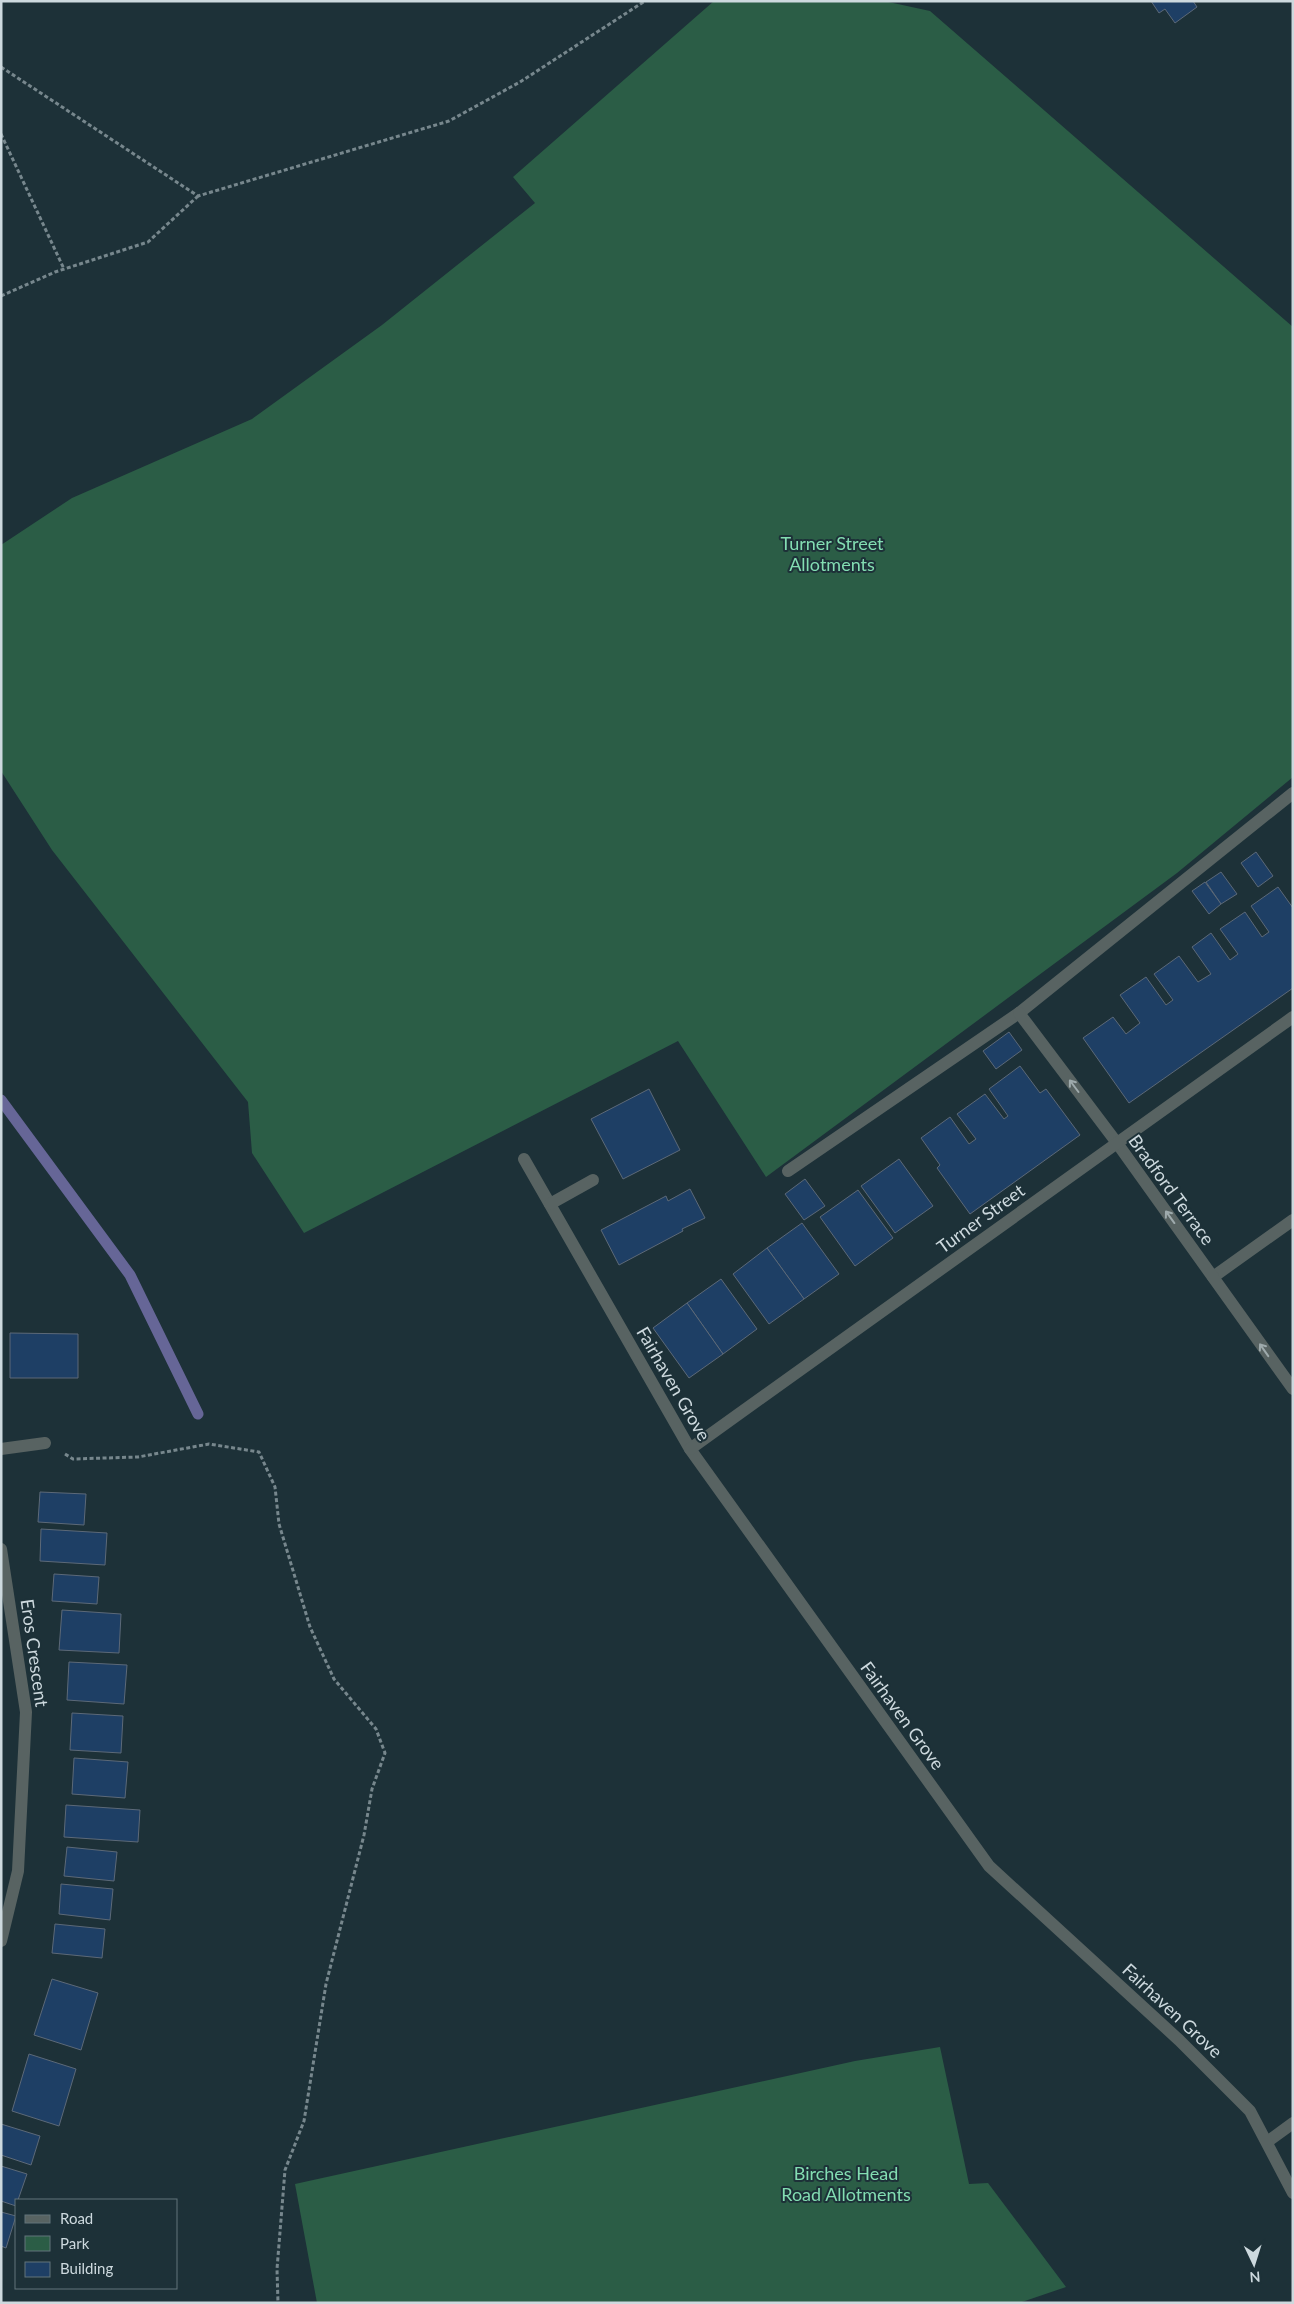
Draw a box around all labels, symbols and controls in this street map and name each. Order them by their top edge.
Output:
park label: Turner Street Allotments [780,532,884,575]
one-way arrow [1069,1079,1079,1093]
street label: Bradford Terrace [1124,1130,1219,1249]
street label: Turner Street [932,1179,1029,1257]
one-way arrow [1165,1211,1175,1225]
street label: Fairhaven Grove [632,1322,715,1445]
one-way arrow [1259,1343,1270,1357]
street label: Eros Crescent [17,1598,54,1709]
street label: Fairhaven Grove [856,1657,949,1774]
street label: Fairhaven Grove [1118,1958,1227,2062]
park label: Birches Head Road Allotments [781,2162,911,2205]
legend [15,2199,178,2289]
text: Road [60,2209,93,2227]
text: Park [60,2234,90,2252]
north arrow [1229,2239,1279,2289]
text: Building [60,2259,113,2277]
text: N [1249,2269,1261,2286]

